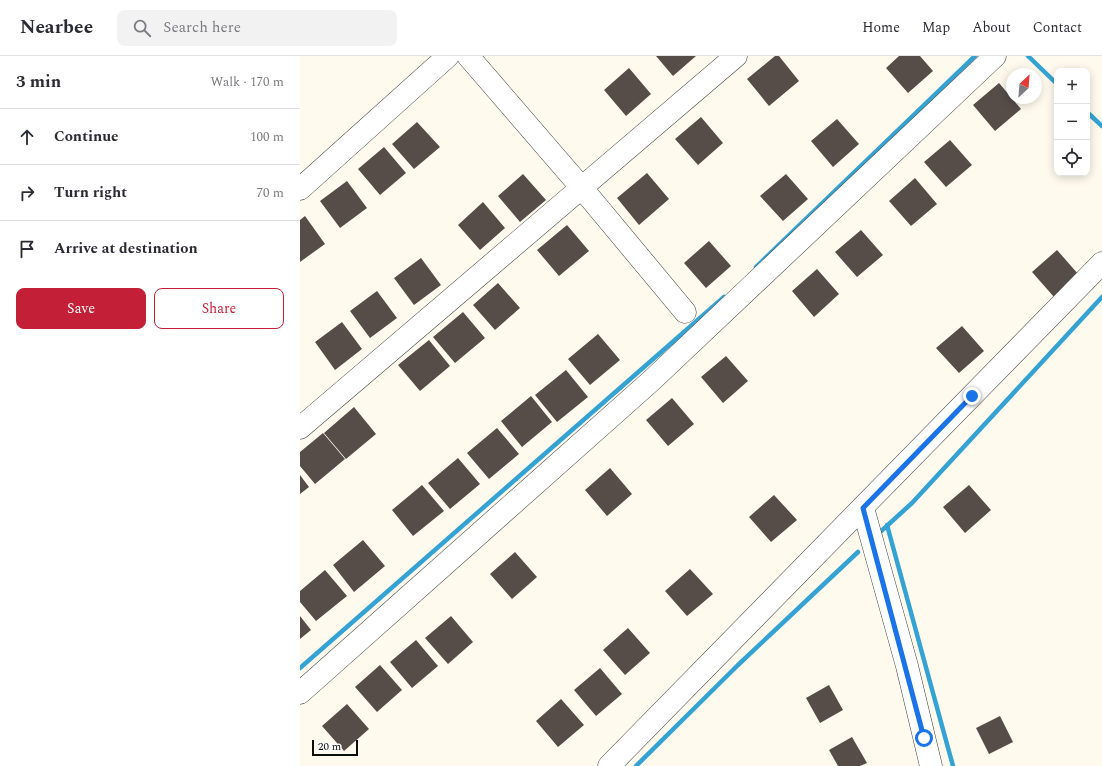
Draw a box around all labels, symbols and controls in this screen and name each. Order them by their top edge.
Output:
search box [117,10,397,46]
text: Nearbee [20,13,93,42]
text: Search here [163,16,241,39]
icon: search [131,17,153,39]
text: Home [862,17,900,38]
text: Map [922,17,950,38]
text: About [972,17,1011,38]
text: Contact [1033,17,1082,38]
north arrow [1006,68,1042,104]
map controls [1054,68,1090,176]
button: + [1054,68,1090,104]
text: 3 min [16,69,61,95]
text: Walk · 170 m [210,72,284,92]
button: − [1054,104,1090,140]
text: Continue [54,125,119,148]
icon: ahead [16,126,38,148]
text: 100 m [250,127,284,147]
button: locate [1054,140,1090,176]
text: Turn right [54,181,127,204]
icon: right [16,182,38,204]
text: 70 m [257,183,284,203]
text: Arrive at destination [54,237,198,260]
icon: arrive [16,238,38,260]
button: Save [16,288,146,329]
button: Share [154,288,284,329]
route end [963,387,981,405]
route start [915,729,933,747]
scale bar [312,738,358,757]
text: 20 m [318,738,341,755]

